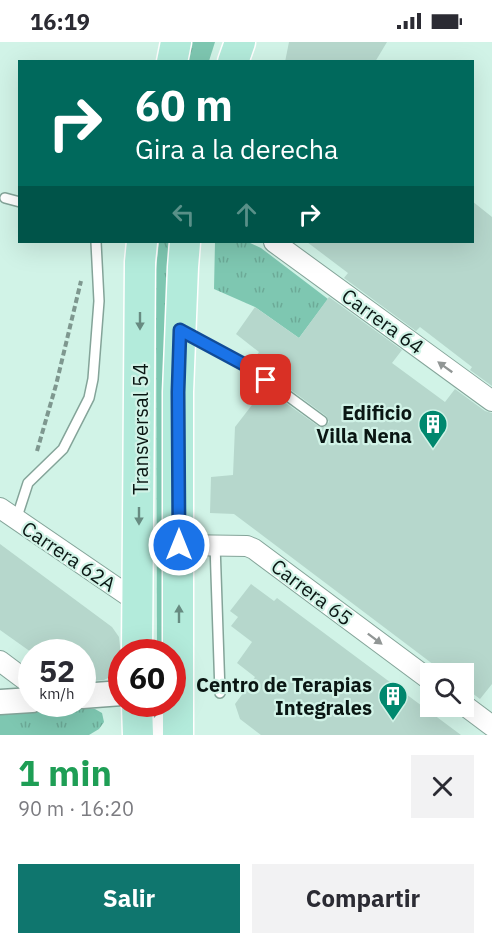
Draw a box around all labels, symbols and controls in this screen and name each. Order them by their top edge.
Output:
text: 16:19 [30,7,90,36]
text: 60 m [135,78,233,133]
icon: right [36,84,114,162]
text: Gira a la derecha [135,131,338,166]
icon: left [167,198,200,231]
icon: ahead [230,198,263,231]
icon: right [293,198,326,231]
street label: Carrera 64 [337,282,429,360]
one-way arrow [135,311,145,330]
pin [240,354,291,405]
one-way arrow [437,361,453,373]
street label: Transversal 54 [127,363,154,495]
icon: arrive [249,363,282,396]
place label: Edificio Villa Nena [316,399,412,449]
building icon: Edificio Villa Nena [417,408,449,450]
one-way arrow [134,506,144,525]
position arrow [147,513,211,577]
street label: Carrera 62A [17,515,122,598]
street label: Carrera 65 [266,553,358,631]
one-way arrow [174,604,184,623]
one-way arrow [368,633,383,645]
speed limit sign: 60 [108,639,186,717]
text: 52 [39,651,75,690]
map controls [420,663,474,717]
button: search [420,663,474,717]
place label: Centro de Terapias Integrales [196,671,372,721]
building icon: Centro de Terapias Integrales [377,680,409,722]
text: km/h [39,684,75,703]
text: 1 min [18,749,112,796]
button: close [411,755,474,818]
text: 90 m · 16:20 [18,795,134,822]
button: Salir [18,864,240,933]
button: Compartir [252,864,474,933]

